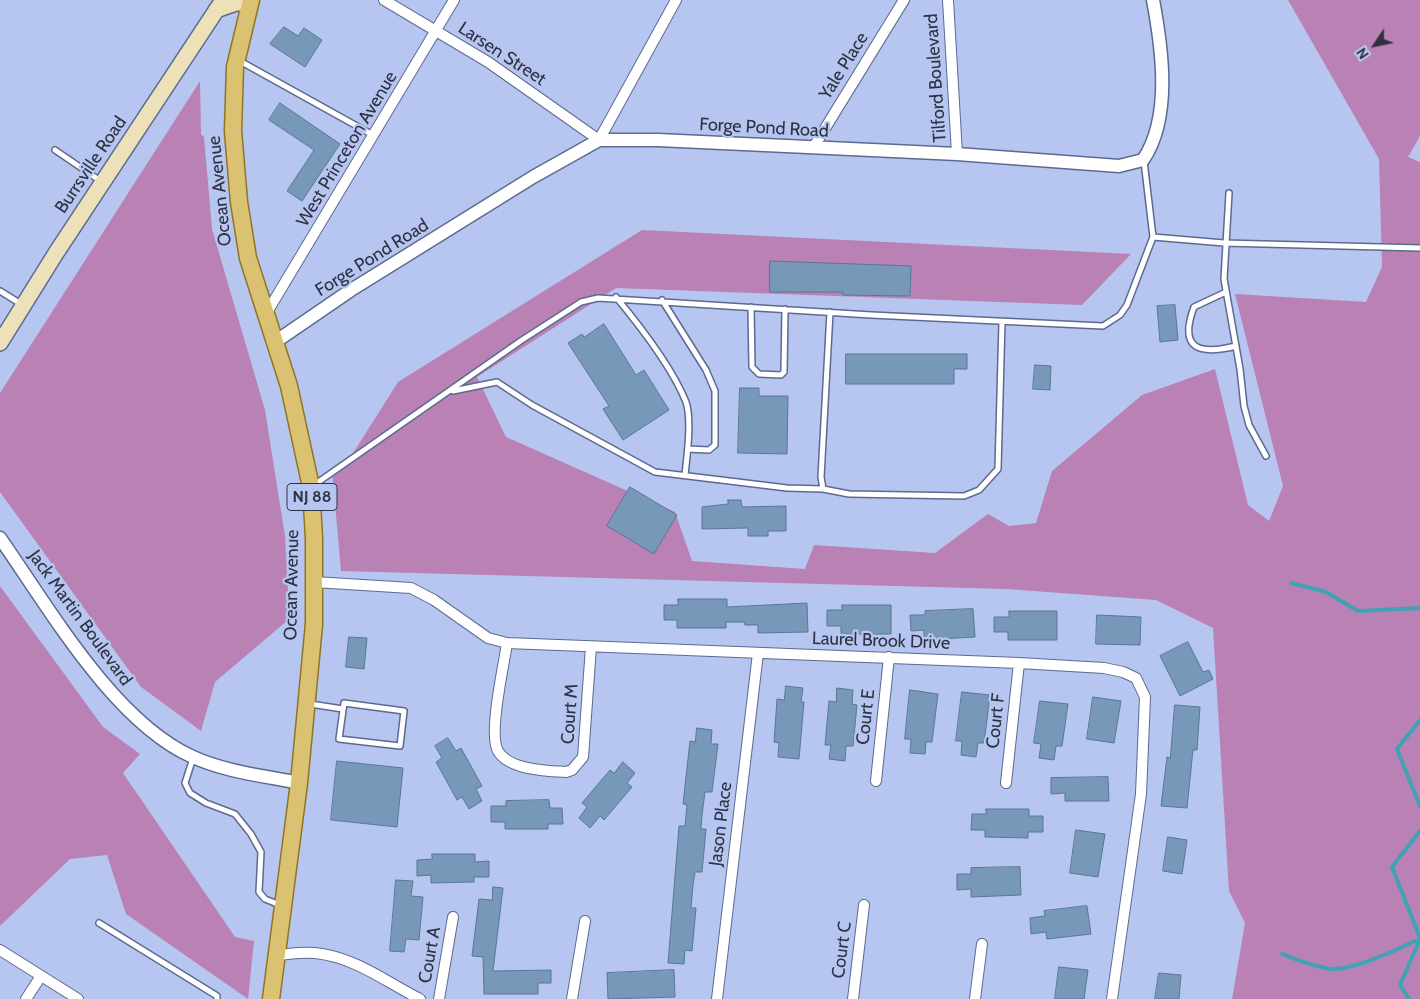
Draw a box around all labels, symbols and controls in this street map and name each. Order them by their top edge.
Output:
street label: Tilford Boulevard [921,13,951,143]
street label: Larsen Street [454,18,550,90]
north arrow [1350,20,1400,70]
street label: Yale Place [815,28,873,104]
text: N [1352,44,1373,63]
street label: West Princeton Avenue [292,68,402,230]
street label: Burrsville Road [51,112,131,218]
street label: Forge Pond Road [699,114,829,142]
street label: Ocean Avenue [203,135,237,247]
street label: Forge Pond Road [311,215,433,301]
road number: NJ 88 [287,484,337,511]
street label: Ocean Avenue [280,529,304,641]
street label: Jack Martin Boulevard [24,546,136,690]
street label: Laurel Brook Drive [811,628,951,654]
street label: Court M [557,683,583,745]
street label: Court E [852,688,880,746]
street label: Court F [982,692,1010,750]
street label: Jason Place [705,781,737,867]
street label: Court C [828,920,856,980]
street label: Court A [414,925,446,985]

